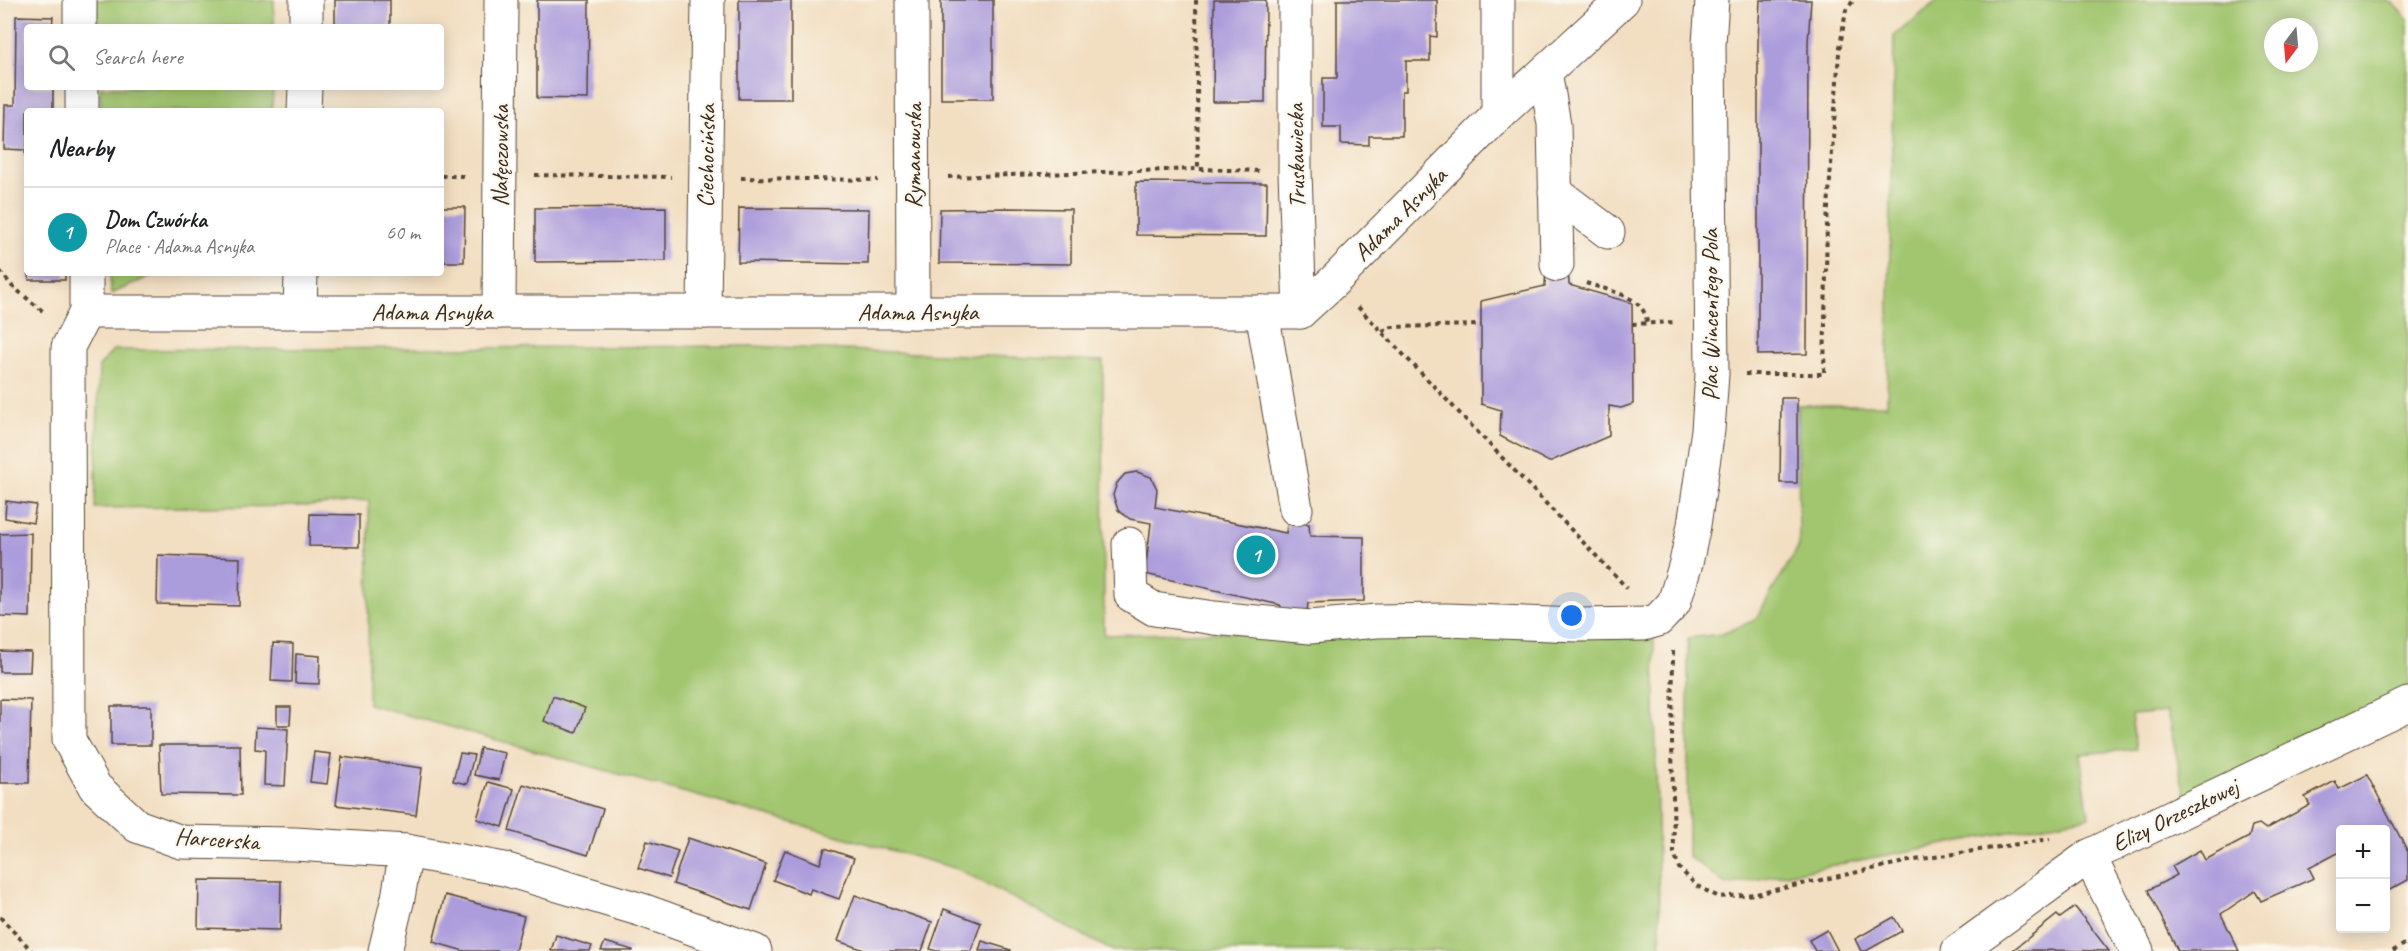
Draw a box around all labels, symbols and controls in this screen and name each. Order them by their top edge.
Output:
north arrow [2264,18,2318,72]
search box [24,24,444,90]
icon: search [45,41,78,74]
text: Search here [93,43,183,71]
street label: Rymanowska [898,101,928,208]
street label: Truskawiecka [1280,102,1312,209]
street label: Ciechocińska [690,103,722,208]
street label: Nałęczowska [485,104,515,207]
text: Nearby [48,131,113,164]
street label: Adama Asnyka [1347,160,1454,267]
text: Dom Czwórka [105,206,207,234]
text: 1 [63,220,72,245]
text: 60 m [386,220,420,245]
street label: Plac Wincentego Pola [1695,228,1725,401]
text: Place · Adama Asnyka [105,234,254,259]
street label: Adama Asnyka [372,297,494,327]
street label: Adama Asnyka [858,297,980,327]
pin: 1 [1236,532,1276,578]
your location [1557,601,1586,630]
street label: Elizy Orzeszkowej [2107,770,2246,858]
street label: Harcerska [174,821,262,857]
map controls [2336,825,2390,933]
button: + [2336,825,2390,879]
button: − [2336,879,2390,933]

